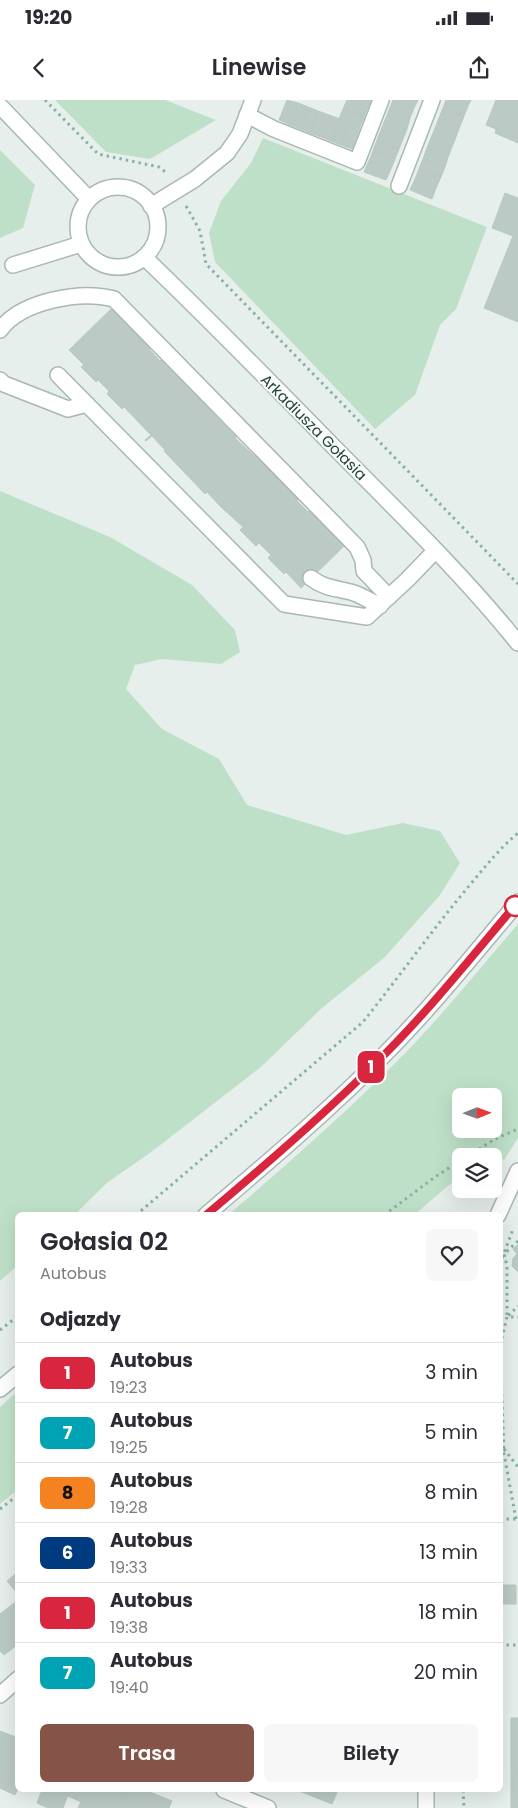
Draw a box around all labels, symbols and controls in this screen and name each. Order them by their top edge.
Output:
text: 19:20 [25,4,72,31]
text: Linewise [212,52,306,83]
icon: back [25,54,53,82]
icon: share [465,54,493,82]
street label: Arkadiusza Gołasia [256,369,372,485]
unlabelled marker [504,895,518,917]
line badge: 1 [355,1051,387,1083]
text: 1 [368,1054,374,1079]
north arrow [452,1088,502,1138]
map controls [452,1088,502,1198]
button: layers [452,1148,502,1198]
text: Gołasia 02 [40,1225,168,1258]
button: heart [426,1229,478,1281]
text: Autobus [40,1262,107,1285]
text: Odjazdy [40,1306,121,1333]
text: Autobus [110,1347,193,1374]
text: 3 min [425,1359,478,1386]
text: 1 [64,1360,71,1385]
text: 19:23 [110,1376,147,1399]
text: Autobus [110,1407,193,1434]
text: 5 min [425,1419,478,1446]
text: 7 [63,1420,72,1445]
text: 19:25 [110,1436,148,1459]
text: Autobus [110,1467,193,1494]
text: 8 min [425,1479,478,1506]
text: 8 [62,1480,73,1505]
text: 19:28 [110,1496,148,1519]
text: Autobus [110,1527,193,1554]
text: 13 min [419,1539,478,1566]
text: 6 [62,1540,73,1565]
text: 19:33 [110,1556,147,1579]
text: Autobus [110,1587,193,1614]
text: 18 min [418,1599,478,1626]
text: 1 [64,1600,71,1625]
text: 19:38 [110,1616,148,1639]
text: Autobus [110,1647,193,1674]
text: 20 min [414,1659,478,1686]
text: 7 [63,1660,72,1685]
text: 19:40 [110,1676,149,1699]
button: Trasa [40,1724,254,1782]
button: Bilety [264,1724,478,1782]

